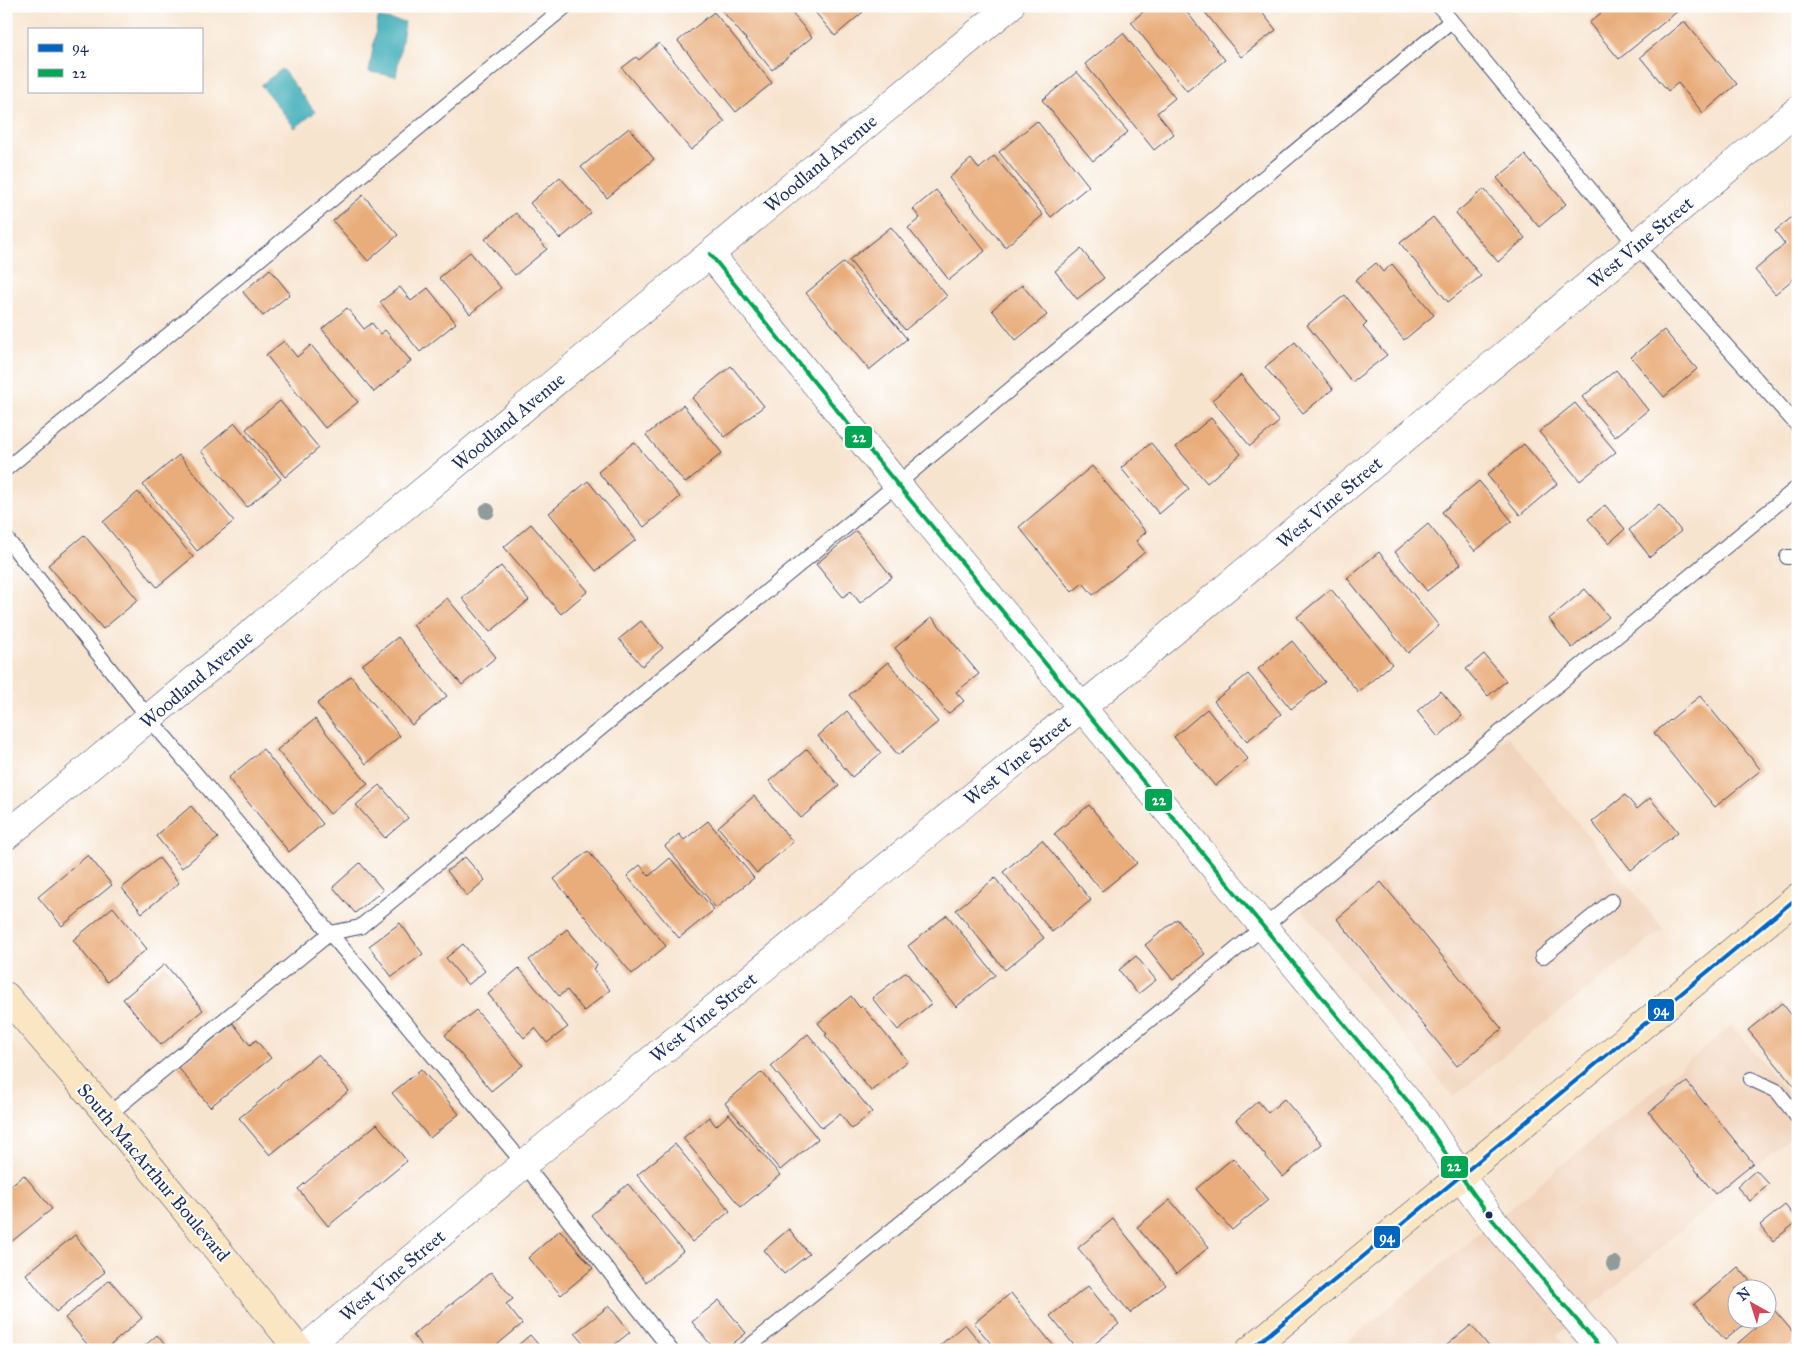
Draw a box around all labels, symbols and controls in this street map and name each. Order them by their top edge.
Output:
legend [28,28,202,92]
text: 94 [72,38,89,56]
text: 22 [72,64,87,82]
street label: Woodland Avenue [759,109,882,217]
street label: West Vine Street [1583,191,1698,293]
street label: Woodland Avenue [447,367,570,475]
line badge: 22 [844,425,873,449]
text: 22 [852,429,867,446]
street label: West Vine Street [1272,451,1387,553]
street label: Woodland Avenue [135,625,258,733]
street label: West Vine Street [959,710,1076,810]
line badge: 22 [1144,788,1173,812]
text: 22 [1152,792,1167,809]
street label: West Vine Street [645,967,762,1067]
line badge: 94 [1647,998,1675,1022]
text: 94 [1653,1002,1670,1020]
street label: South MacArthur Boulevard [72,1079,235,1266]
line badge: 22 [1440,1155,1469,1179]
text: 22 [1447,1158,1462,1175]
unlabelled marker [1484,1210,1494,1220]
street label: West Vine Street [335,1224,450,1326]
line badge: 94 [1373,1225,1401,1249]
text: 94 [1379,1229,1396,1247]
north arrow [1726,1278,1776,1328]
text: N [1734,1284,1754,1305]

